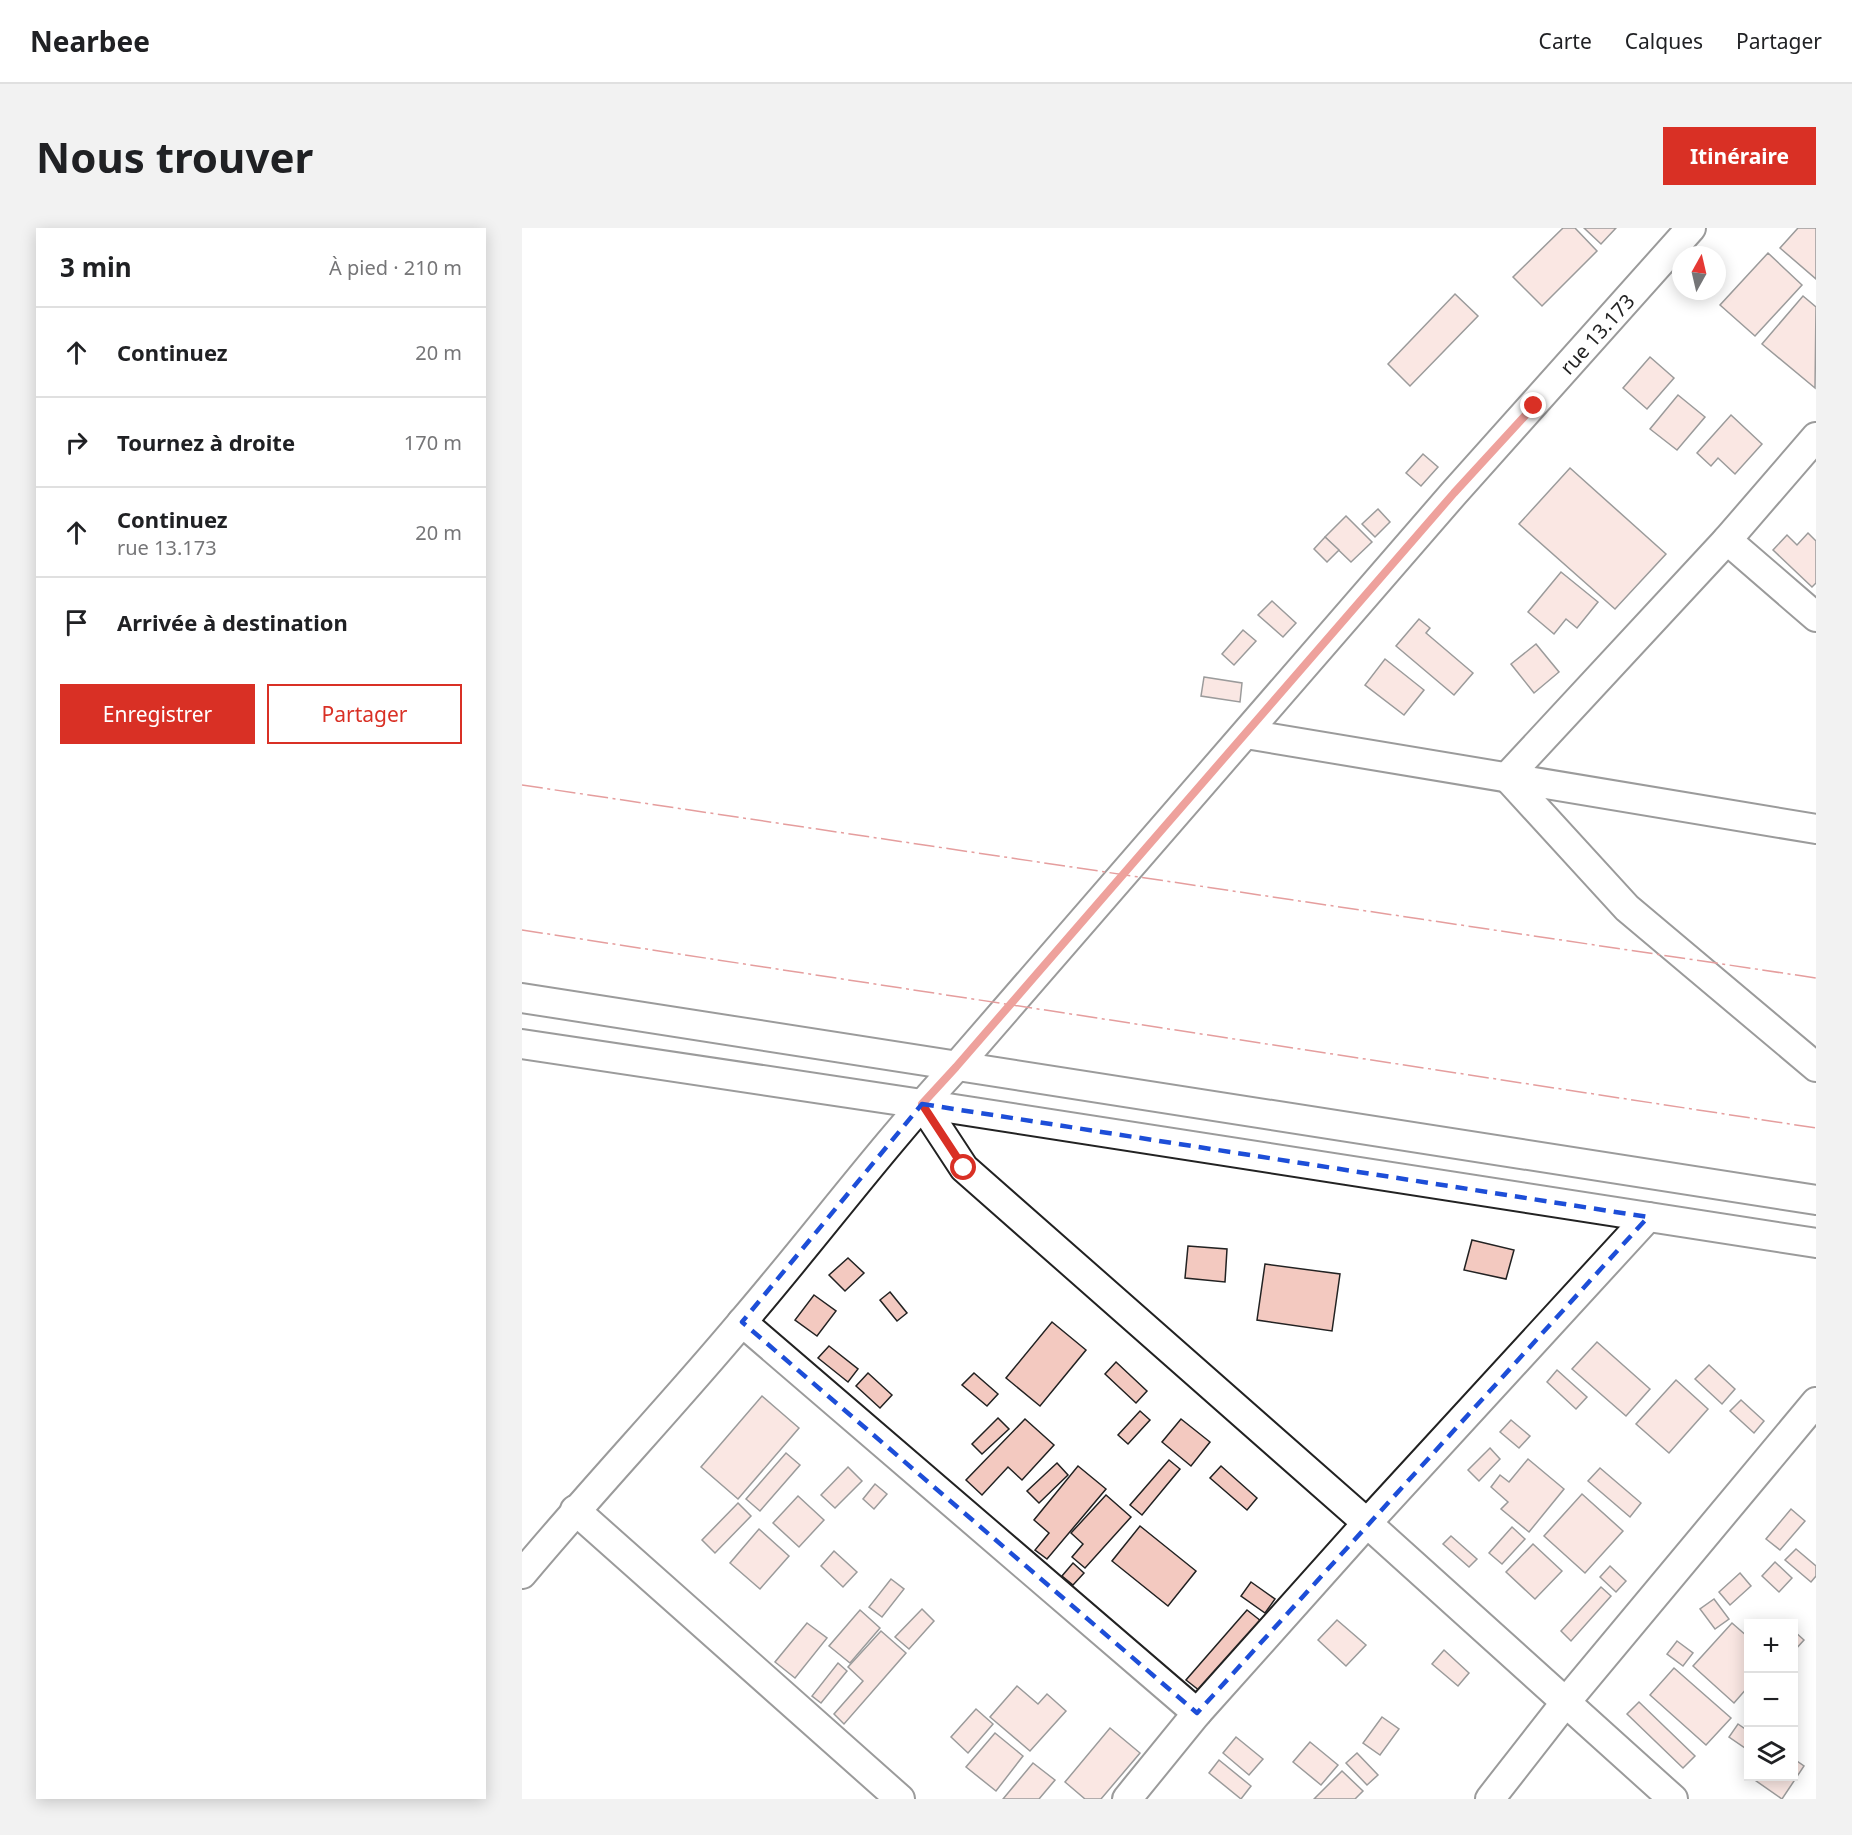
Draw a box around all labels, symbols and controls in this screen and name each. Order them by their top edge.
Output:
text: Nearbee [30,22,150,60]
text: Carte [1539,27,1592,55]
text: Calques [1625,27,1703,55]
text: Partager [1736,27,1822,55]
button: Itinéraire [1663,127,1816,185]
text: Nous trouver [36,128,313,185]
north arrow [1672,246,1726,300]
text: 3 min [60,249,132,285]
text: À pied · 210 m [329,254,462,281]
street label: rue 13.173 [1554,288,1640,380]
icon: ahead [60,336,93,369]
text: Continuez [117,337,228,367]
text: 20 m [415,339,462,366]
route end [1520,392,1546,418]
icon: right [60,426,93,459]
text: Tournez à droite [117,427,295,457]
text: 170 m [404,429,462,456]
text: Continuez [117,504,228,534]
icon: ahead [60,516,93,549]
text: 20 m [415,519,462,546]
text: rue 13.173 [117,534,217,561]
icon: arrive [60,606,93,639]
text: Arrivée à destination [117,607,348,637]
button: Enregistrer [60,684,255,744]
button: Partager [267,684,462,744]
route start [950,1154,976,1180]
map controls [1744,1619,1798,1781]
button: + [1744,1619,1798,1673]
button: − [1744,1673,1798,1727]
button: layers [1744,1727,1798,1781]

